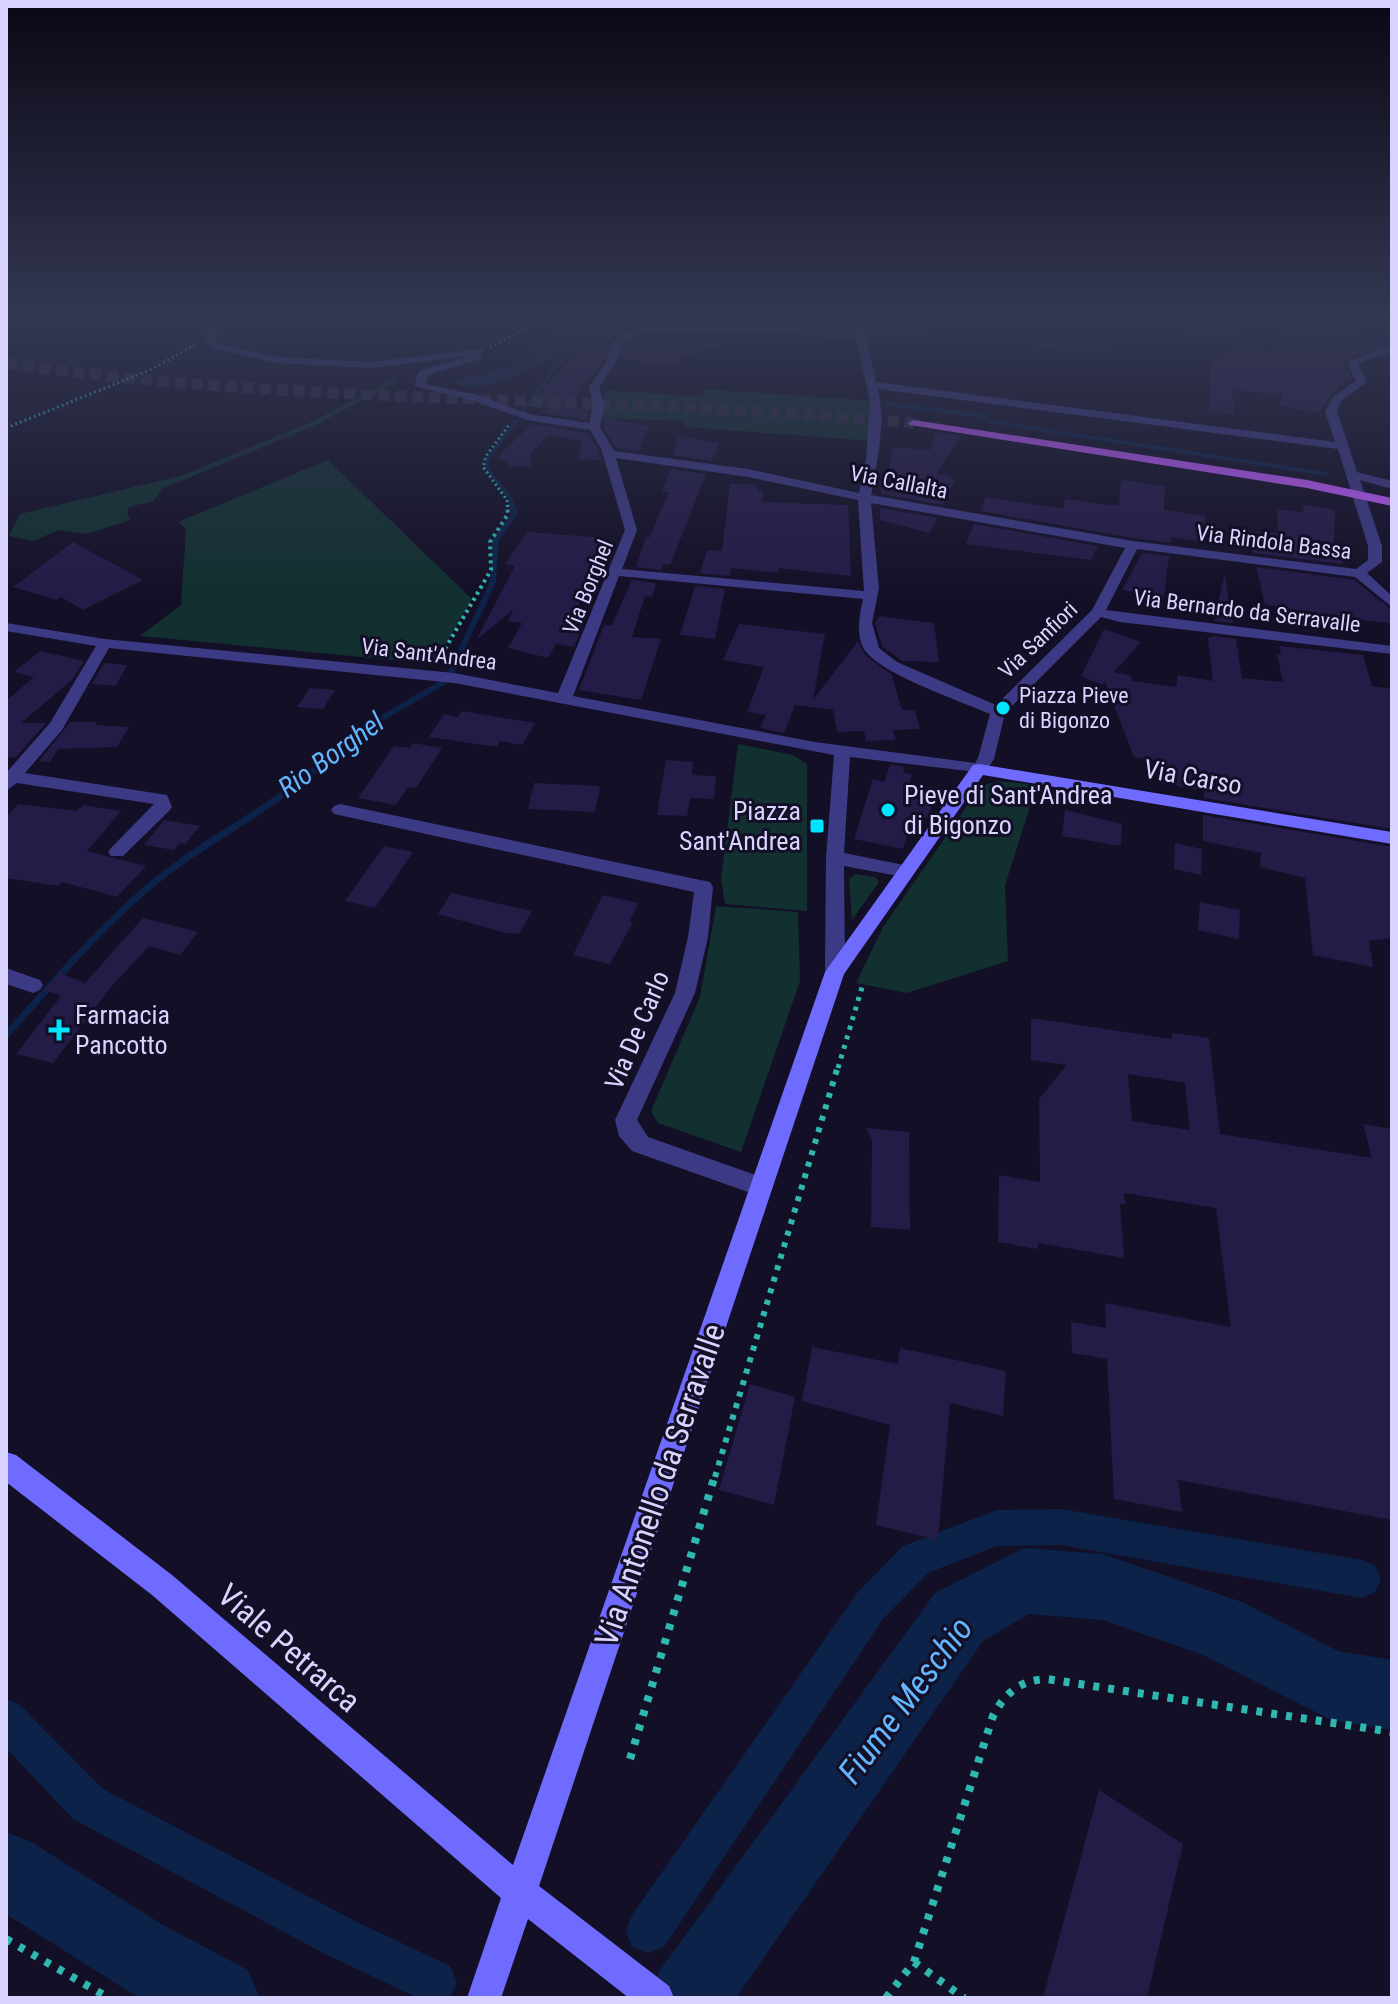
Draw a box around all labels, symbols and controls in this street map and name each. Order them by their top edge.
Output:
street label: Via Callalta [848,460,950,504]
street label: Via Rindola Bassa [1195,520,1353,564]
street label: Via Borghel [558,536,618,638]
street label: Via Bernardo da Serravalle [1132,585,1362,637]
street label: Via Sanfiori [994,597,1082,683]
street label: Via Sant'Andrea [360,633,498,675]
place label: Piazza Pieve di Bigonzo [1019,683,1129,733]
marker: Piazza Pieve di Bigonzo [994,699,1012,717]
water label: Rio Borghel [272,705,391,804]
street label: Via Carso [1142,754,1244,800]
place label: Pieve di Sant'Andrea di Bigonzo [904,780,1112,840]
place label: Piazza Sant'Andrea [679,796,801,856]
marker: Pieve di Sant'Andrea di Bigonzo [879,801,897,819]
marker: Piazza Sant'Andrea [808,817,826,835]
street label: Via De Carlo [599,966,675,1094]
place label: Farmacia Pancotto [75,1000,170,1060]
marker: Farmacia Pancotto [50,1021,68,1039]
street label: Via Antonello da Serravalle [587,1319,733,1651]
street label: Viale Petrarca [210,1576,368,1720]
water label: Fiume Meschio [829,1609,981,1791]

